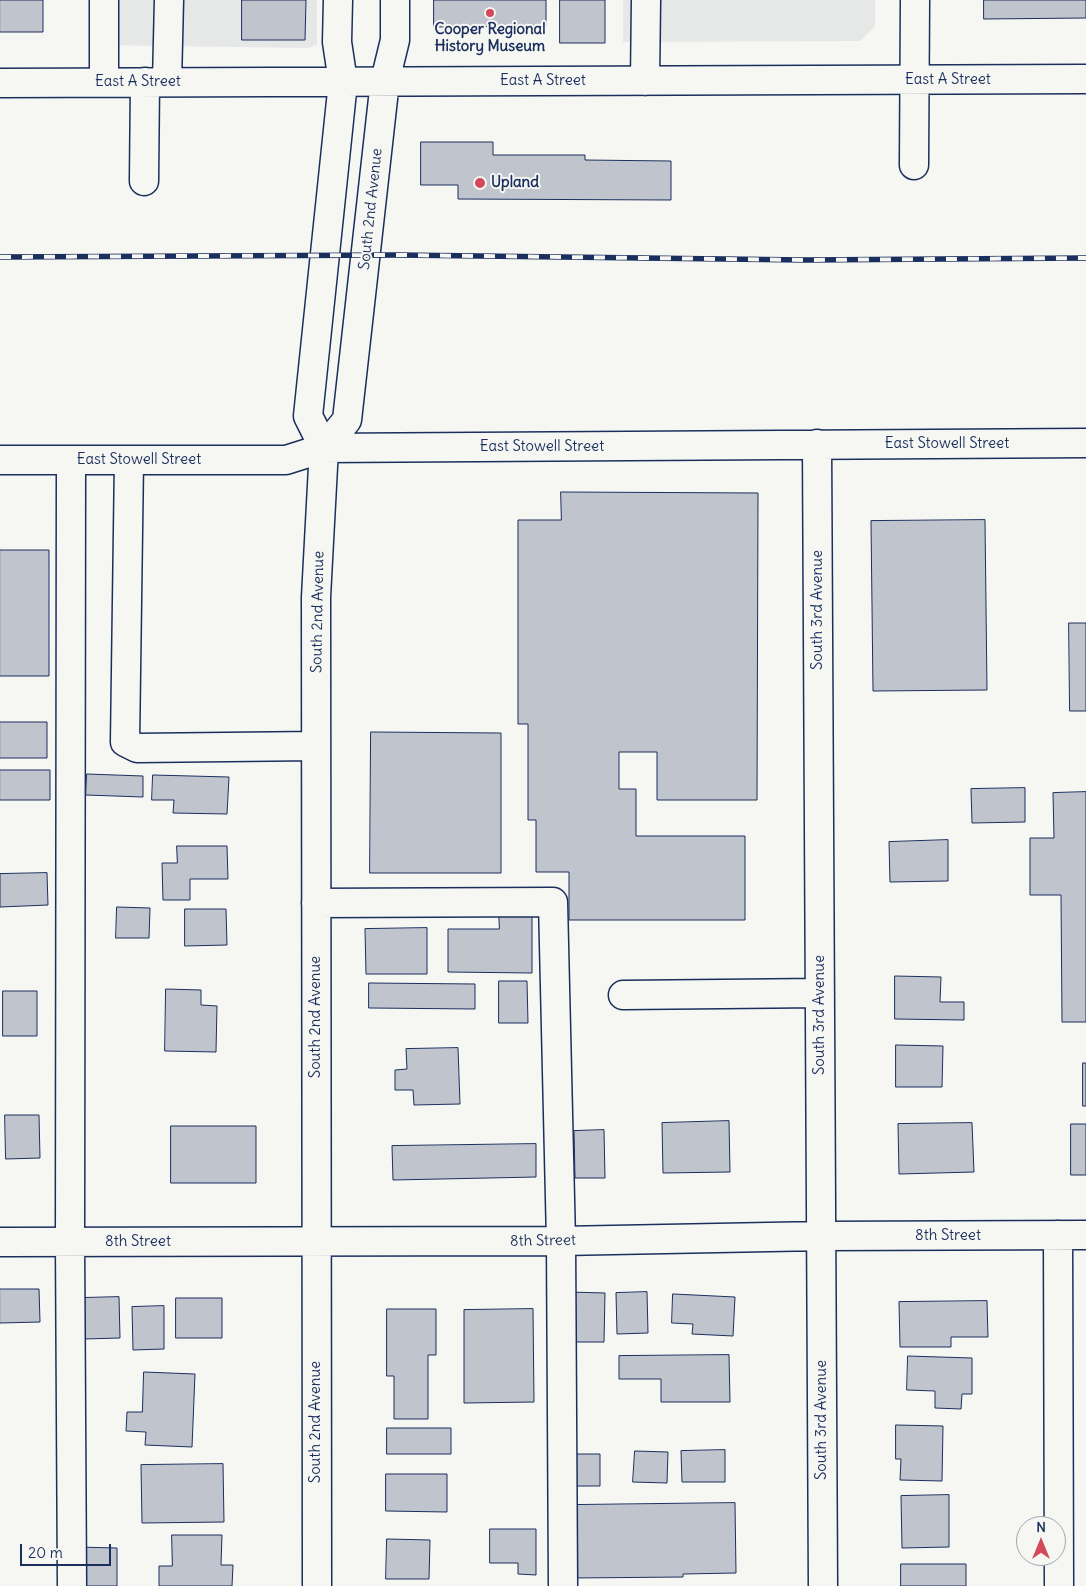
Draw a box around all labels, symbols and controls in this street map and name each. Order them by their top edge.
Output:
marker: Cooper Regional History Museum [484,7,496,19]
place label: Cooper Regional History Museum [435,21,545,56]
street label: East A Street [905,71,991,89]
street label: East A Street [500,72,586,90]
street label: East A Street [95,73,181,91]
street label: South 2nd Avenue [356,147,386,271]
place label: Upland [491,174,539,192]
marker: Upland [473,176,487,190]
street label: East Stowell Street [885,435,1009,453]
street label: East Stowell Street [480,438,604,456]
street label: East Stowell Street [77,451,201,469]
street label: South 3rd Avenue [809,550,827,670]
street label: South 2nd Avenue [308,551,328,673]
street label: South 3rd Avenue [811,955,829,1075]
street label: South 2nd Avenue [307,956,325,1078]
street label: 8th Street [915,1227,981,1245]
street label: 8th Street [510,1231,576,1251]
street label: 8th Street [105,1233,171,1251]
street label: South 3rd Avenue [813,1360,831,1480]
street label: South 2nd Avenue [307,1361,325,1483]
north arrow [1016,1516,1066,1566]
text: N [1036,1518,1046,1536]
scale bar [22,1534,114,1566]
text: 20 m [28,1543,63,1562]

